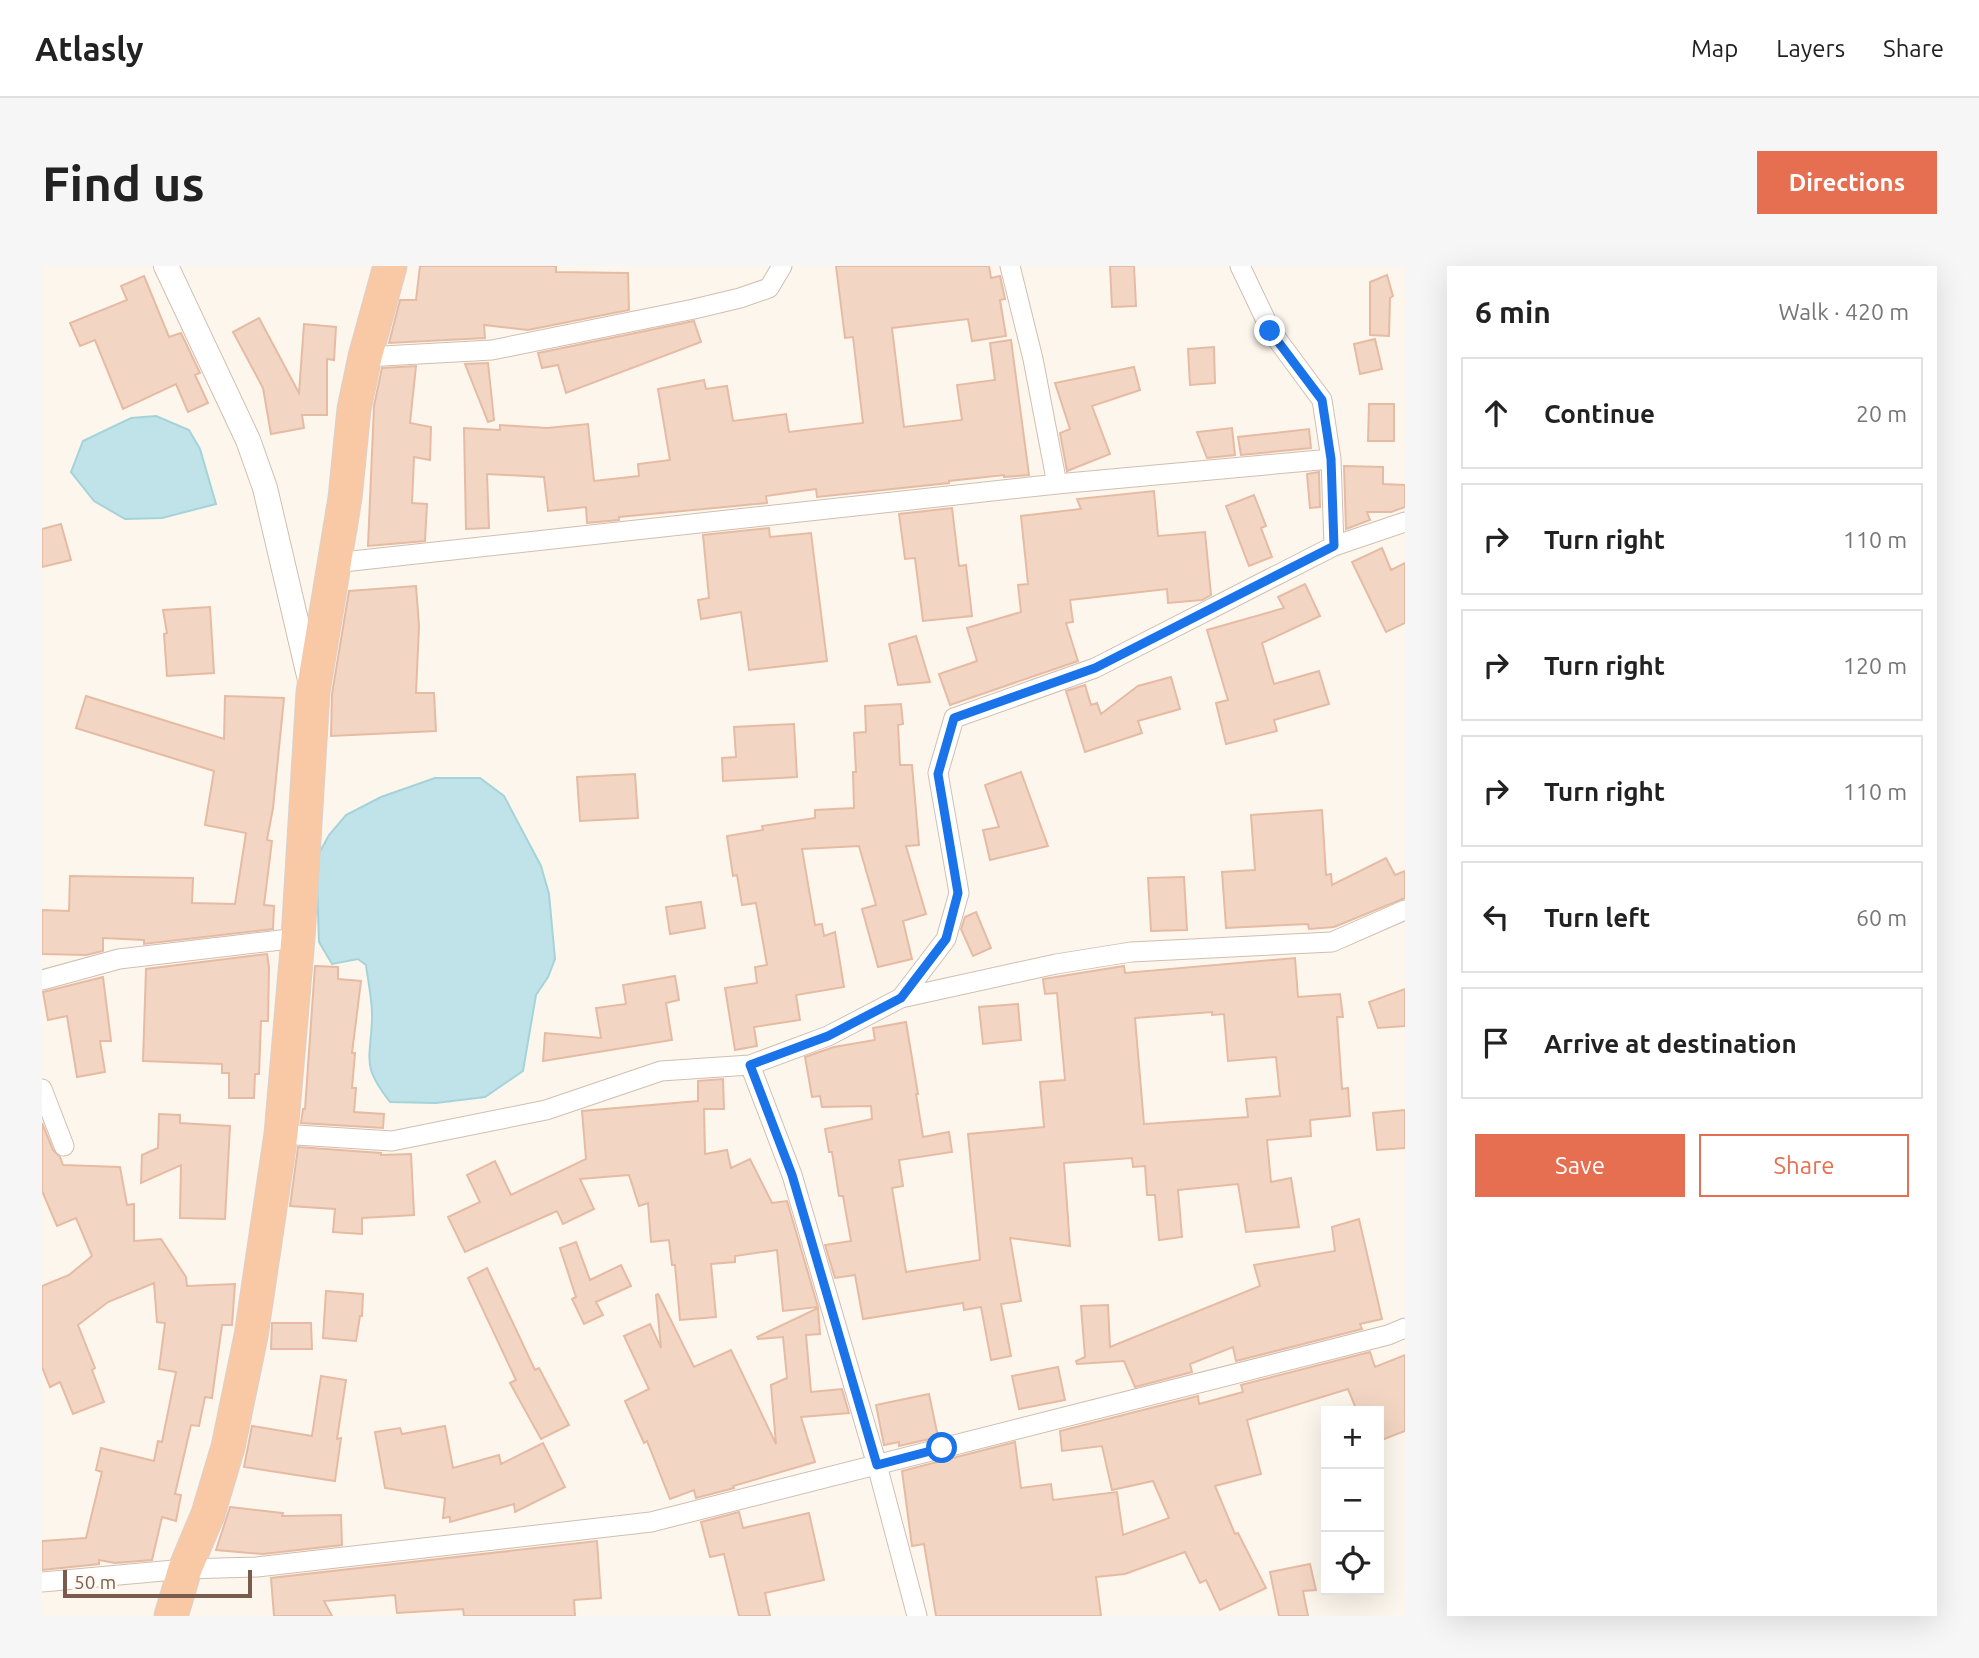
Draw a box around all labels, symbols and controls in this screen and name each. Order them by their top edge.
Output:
text: Atlasly [35,30,144,67]
text: Map [1691,35,1738,62]
text: Layers [1776,35,1845,62]
text: Share [1883,35,1944,62]
button: Directions [1757,151,1937,214]
text: Find us [42,155,205,210]
text: 6 min [1475,295,1551,329]
text: Walk · 420 m [1778,299,1909,324]
route end [1254,315,1285,346]
icon: ahead [1477,394,1515,432]
text: Continue [1544,399,1655,428]
text: 20 m [1856,401,1907,426]
icon: right [1477,520,1515,558]
text: Turn right [1544,525,1665,554]
text: 110 m [1843,527,1907,552]
icon: right [1477,646,1515,684]
text: Turn right [1544,651,1665,680]
text: 120 m [1843,653,1907,678]
icon: right [1477,772,1515,810]
text: Turn right [1544,777,1665,806]
text: 110 m [1843,779,1907,804]
icon: left [1477,898,1515,936]
text: Turn left [1544,903,1650,932]
text: 60 m [1856,905,1907,930]
icon: arrive [1477,1024,1515,1062]
text: Arrive at destination [1544,1029,1797,1058]
button: Save [1475,1134,1685,1197]
button: Share [1699,1134,1909,1197]
map controls [1321,1406,1384,1595]
button: + [1321,1406,1384,1469]
route start [926,1432,957,1463]
button: − [1321,1469,1384,1532]
button: locate [1321,1532,1384,1595]
scale bar [63,1567,252,1599]
text: 50 m [74,1571,116,1593]

